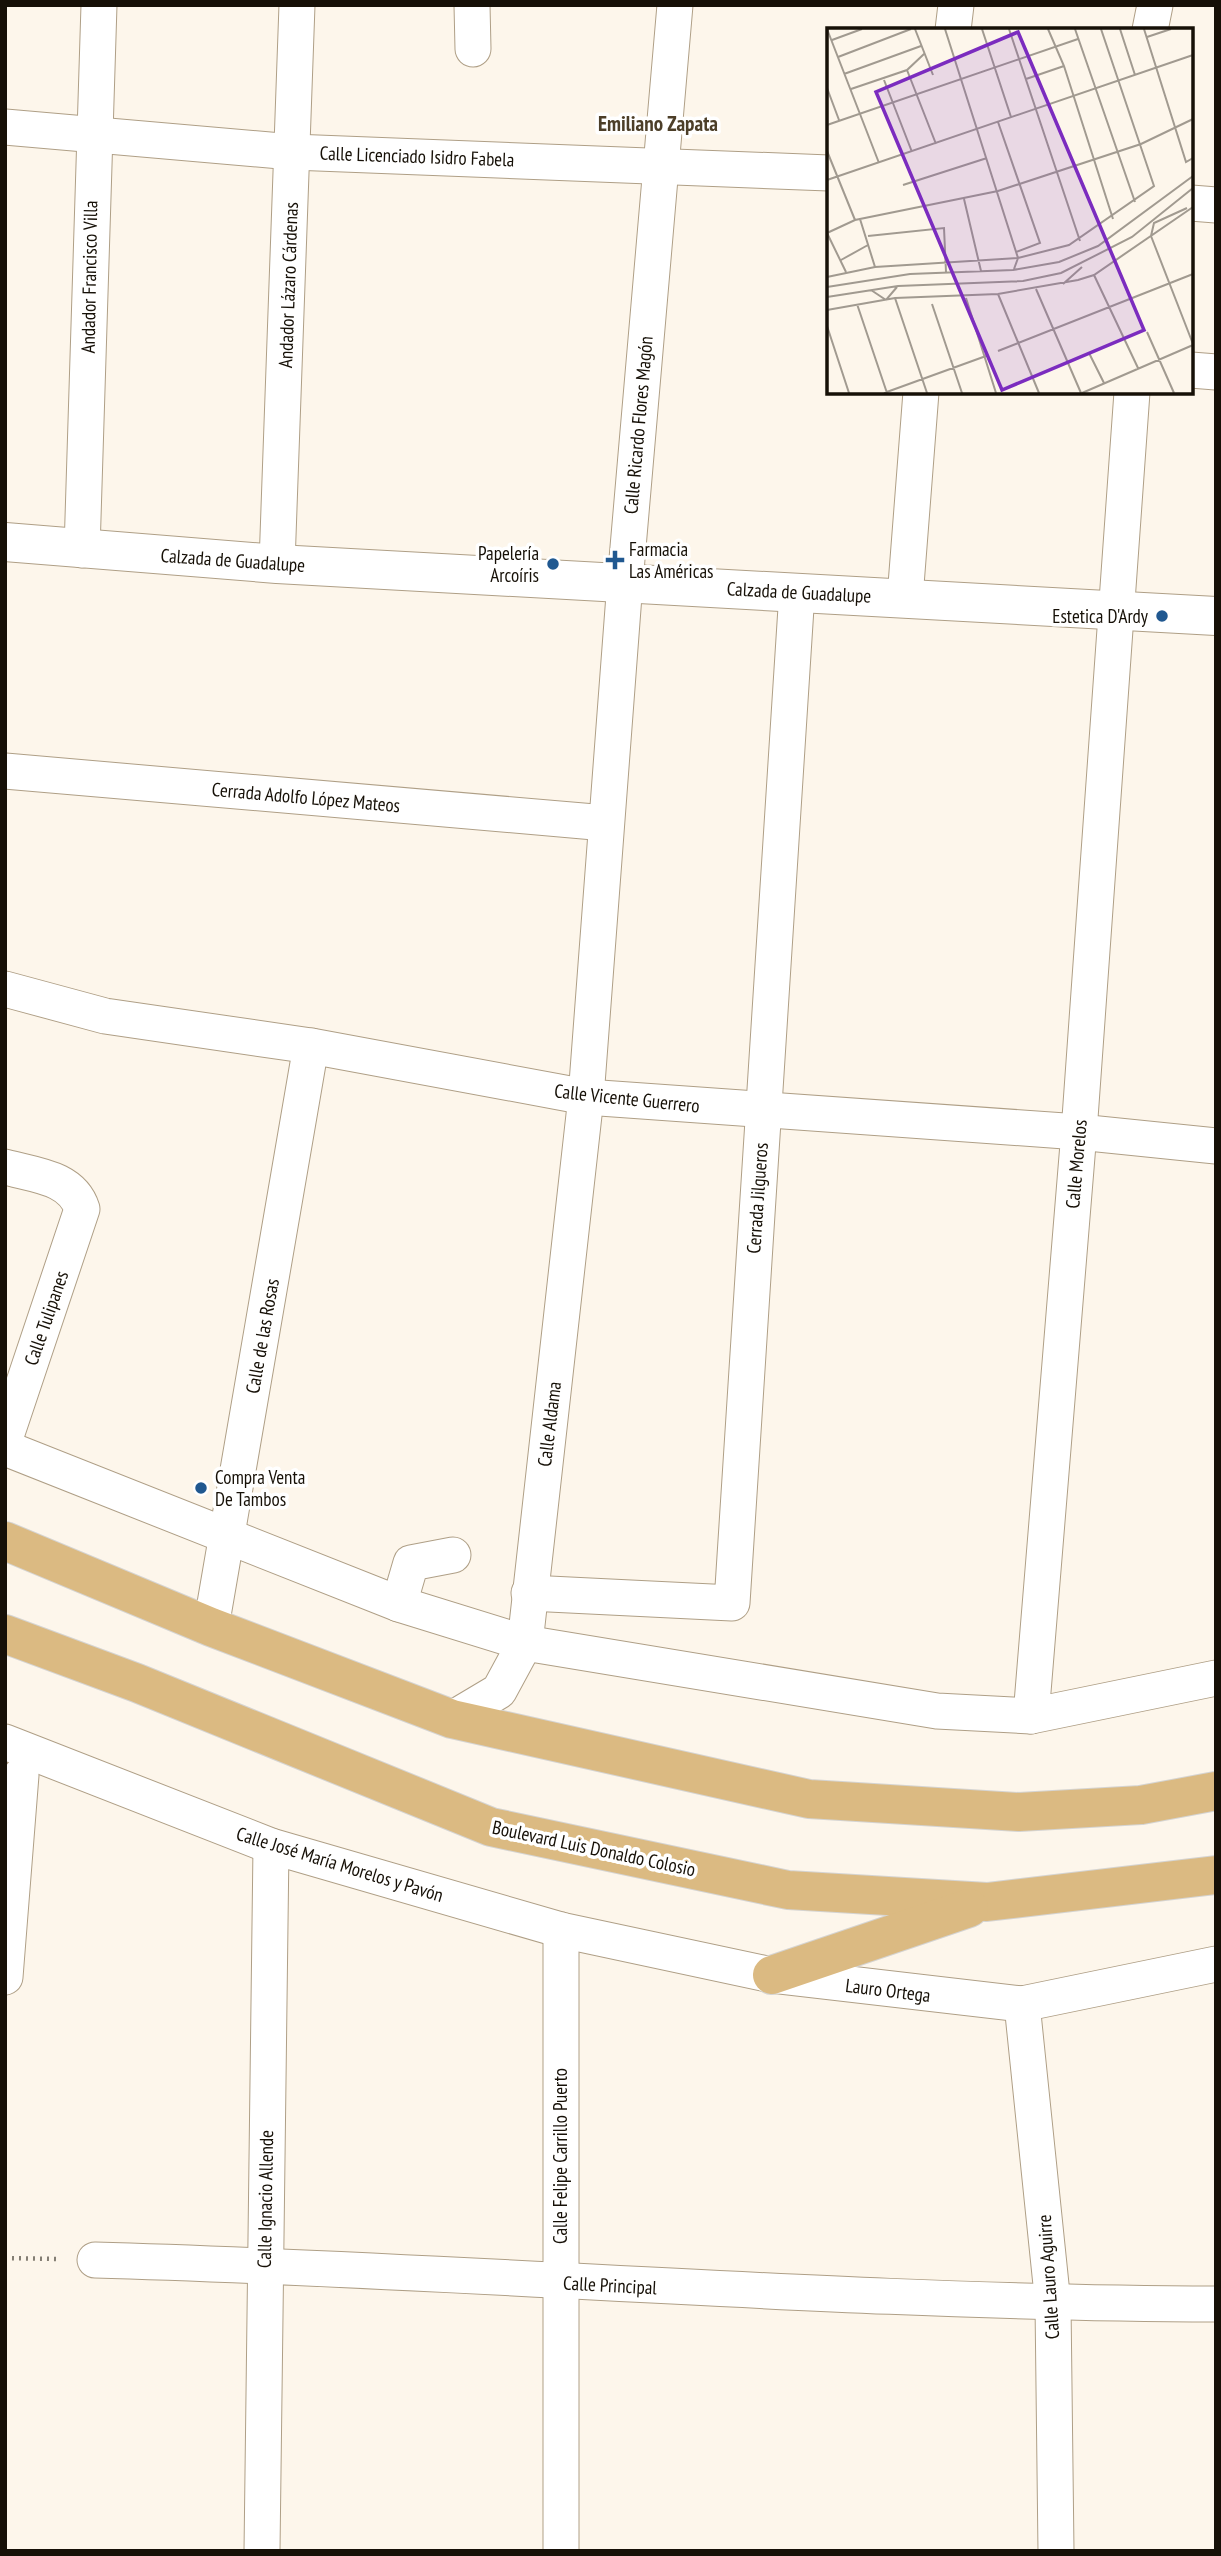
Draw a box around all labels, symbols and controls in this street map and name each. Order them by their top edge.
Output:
inset map [827,28,1193,394]
district label: Emiliano Zapata [598,110,718,137]
street label: Calle Licenciado Isidro Fabela [319,141,515,171]
street label: Andador Francisco Villa [76,200,102,354]
street label: Andador Lázaro Cárdenas [273,202,303,368]
street label: Calle Ricardo Flores Magón [618,335,658,515]
place label: Farmacia Las Américas [629,537,713,583]
place label: Papelería Arcoíris [478,541,539,587]
street label: Calzada de Guadalupe [160,543,306,577]
marker: Farmacia Las Américas [607,552,623,568]
marker: Papelería Arcoíris [545,556,561,572]
street label: Calzada de Guadalupe [726,576,872,608]
place label: Estetica D'Ardy [1052,604,1149,628]
marker: Estetica D'Ardy [1154,608,1170,624]
street label: Cerrada Adolfo López Mateos [211,777,401,817]
street label: Calle Vicente Guerrero [553,1078,701,1118]
street label: Calle Morelos [1060,1119,1092,1209]
street label: Cerrada Jilgueros [741,1142,773,1254]
street label: Calle Tulipanes [19,1268,73,1368]
street label: Calle de las Rosas [240,1277,284,1395]
street label: Calle Aldama [532,1380,566,1468]
place label: Compra Venta De Tambos [215,1465,305,1511]
marker: Compra Venta De Tambos [193,1480,209,1496]
street label: Boulevard Luis Donaldo Colosio [490,1815,698,1881]
street label: Calle José María Morelos y Pavón [234,1821,446,1907]
street label: Lauro Ortega [844,1973,932,2007]
street label: Calle Felipe Carrillo Puerto [548,2068,572,2244]
street label: Calle Ignacio Allende [252,2130,278,2268]
street label: Calle Lauro Aguirre [1032,2214,1064,2340]
street label: Calle Principal [563,2271,658,2299]

